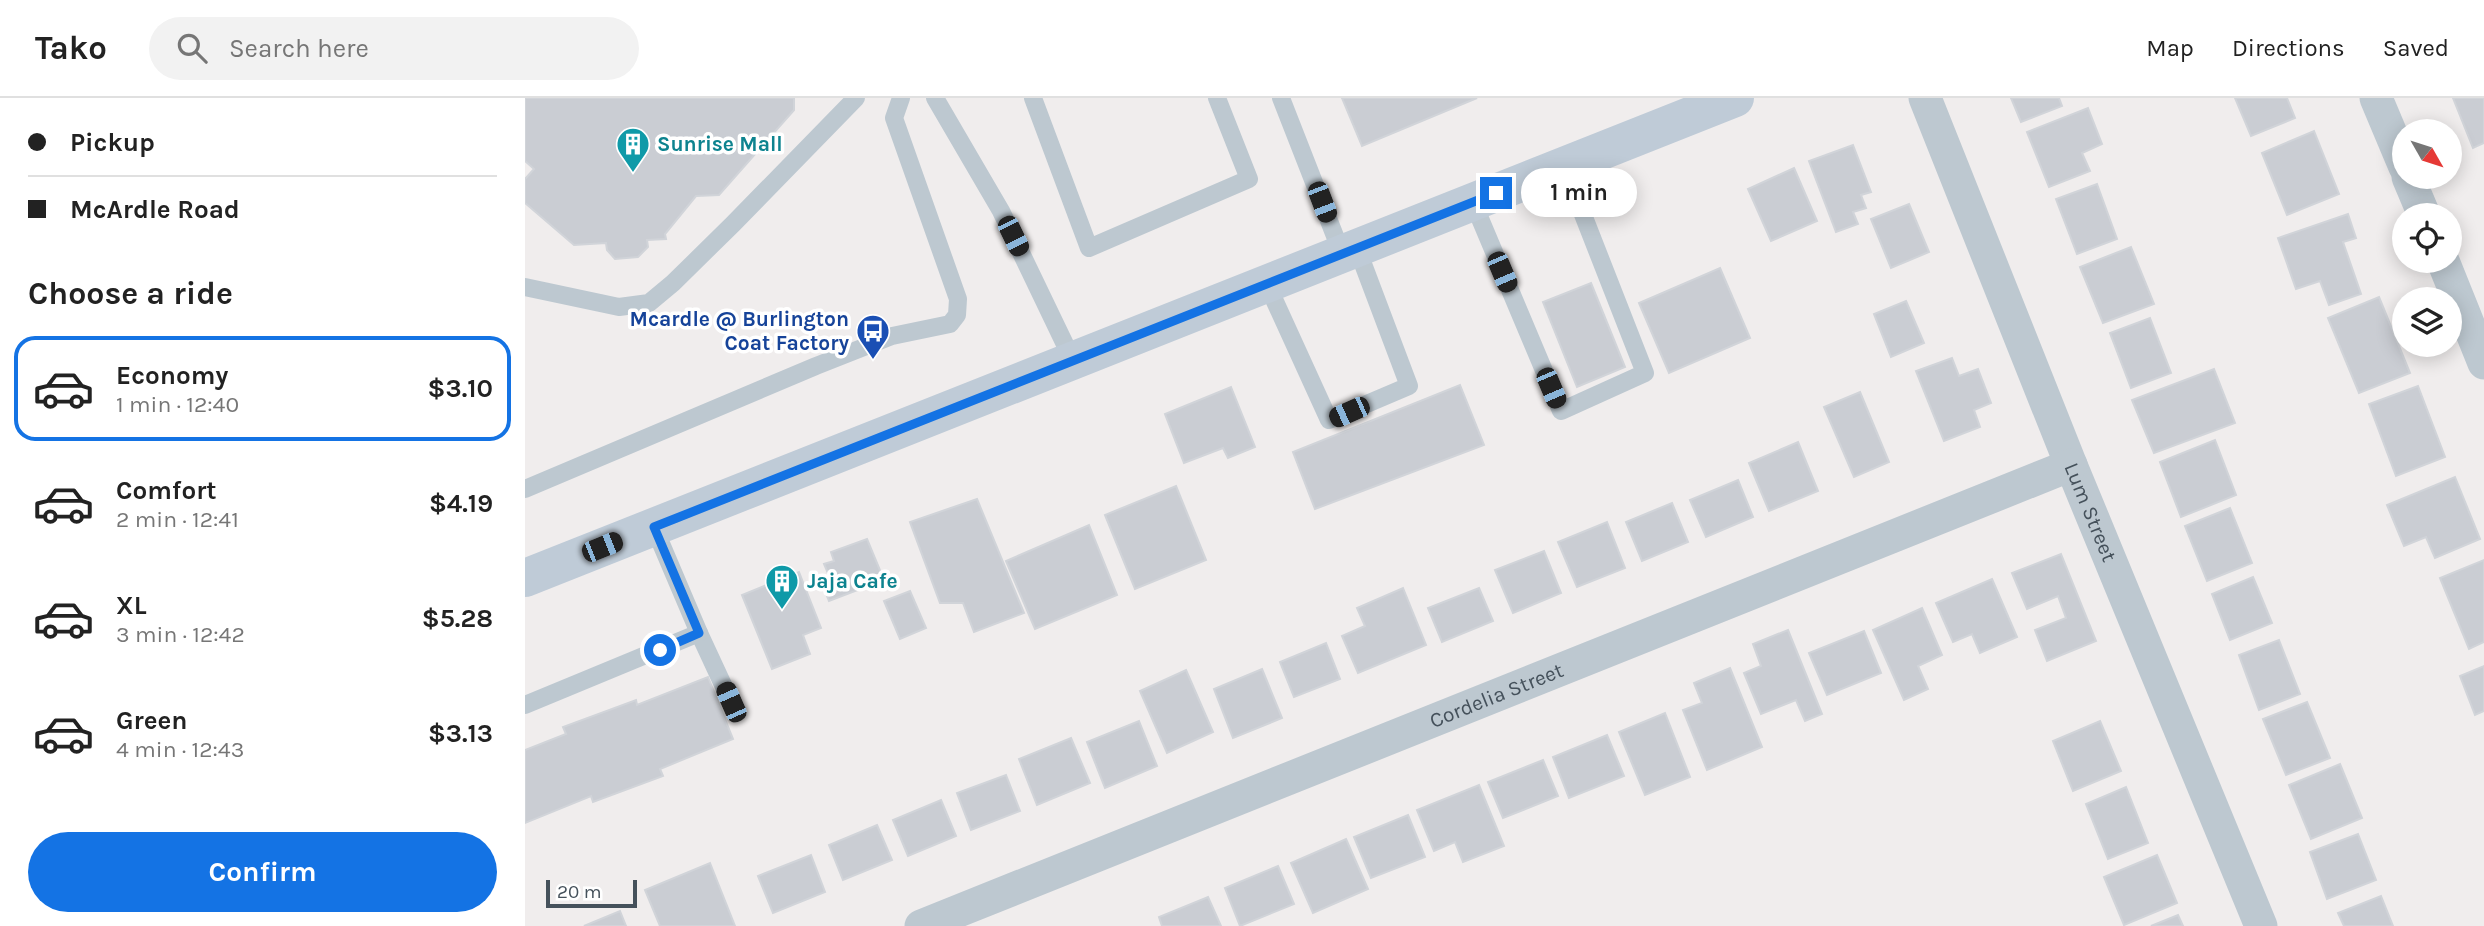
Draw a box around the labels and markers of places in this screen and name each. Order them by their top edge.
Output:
building icon: Sunrise Mall [614,125,652,174]
place label: Sunrise Mall [657,132,783,156]
place label: Mcardle @ Burlington Coat Factory [630,307,849,355]
bus stop icon: Mcardle @ Burlington Coat Factory [854,312,892,361]
building icon: Jaja Cafe [763,562,801,611]
place label: Jaja Cafe [807,569,898,593]

